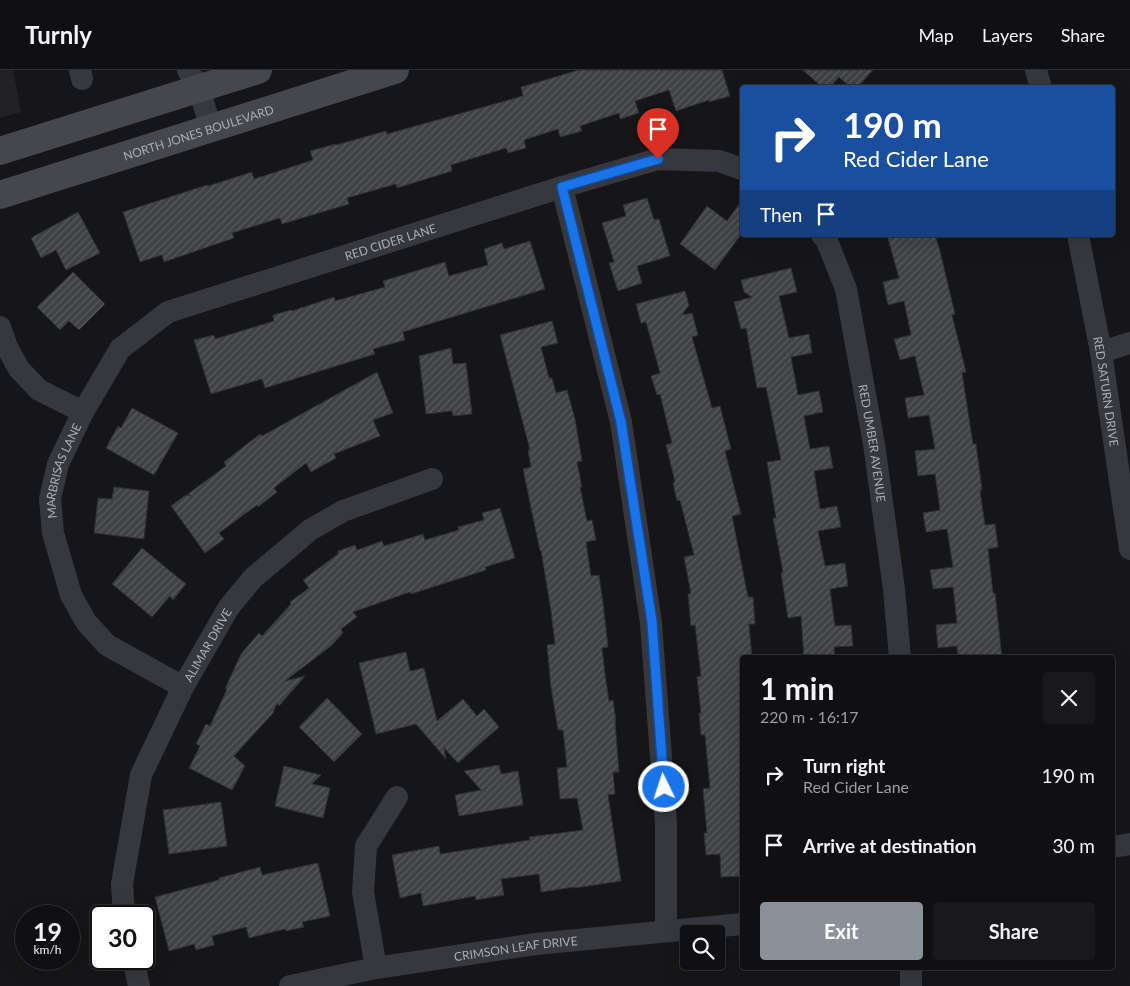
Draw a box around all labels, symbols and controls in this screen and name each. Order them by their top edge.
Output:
text: Turnly [25,20,92,49]
text: Map [918,24,954,46]
text: Layers [982,24,1033,46]
text: Share [1061,24,1105,46]
street label: NORTH JONES BOULEVARD [121,101,275,163]
text: 190 m [843,103,942,145]
icon: right [760,105,825,170]
pin [637,108,679,159]
icon: arrive [644,115,672,143]
text: Red Cider Lane [843,145,989,172]
icon: arrive [812,200,840,228]
text: Then [760,203,802,226]
street label: RED CIDER LANE [343,220,438,263]
street label: RED SATURN DRIVE [1091,335,1122,447]
street label: RED UMBER AVENUE [856,383,889,503]
street label: MARBRISAS LANE [42,421,84,519]
street label: ALIMAR DRIVE [180,605,234,684]
text: 1 min [760,670,834,706]
button: close [1043,672,1095,724]
text: 220 m · 16:17 [760,707,859,726]
text: Turn right [803,754,885,777]
position arrow [637,760,689,812]
icon: right [760,761,788,789]
text: 190 m [1041,764,1095,787]
text: Red Cider Lane [803,777,909,796]
icon: arrive [760,831,788,859]
text: Arrive at destination [803,834,976,857]
text: 30 m [1052,834,1095,857]
button: Exit [760,902,923,960]
button: Share [933,902,1095,960]
speed limit sign: 30 [90,905,155,970]
text: 19 [33,916,62,946]
map controls [680,925,725,970]
button: search [680,925,725,970]
street label: CRIMSON LEAF DRIVE [453,933,578,964]
text: km/h [33,942,62,957]

